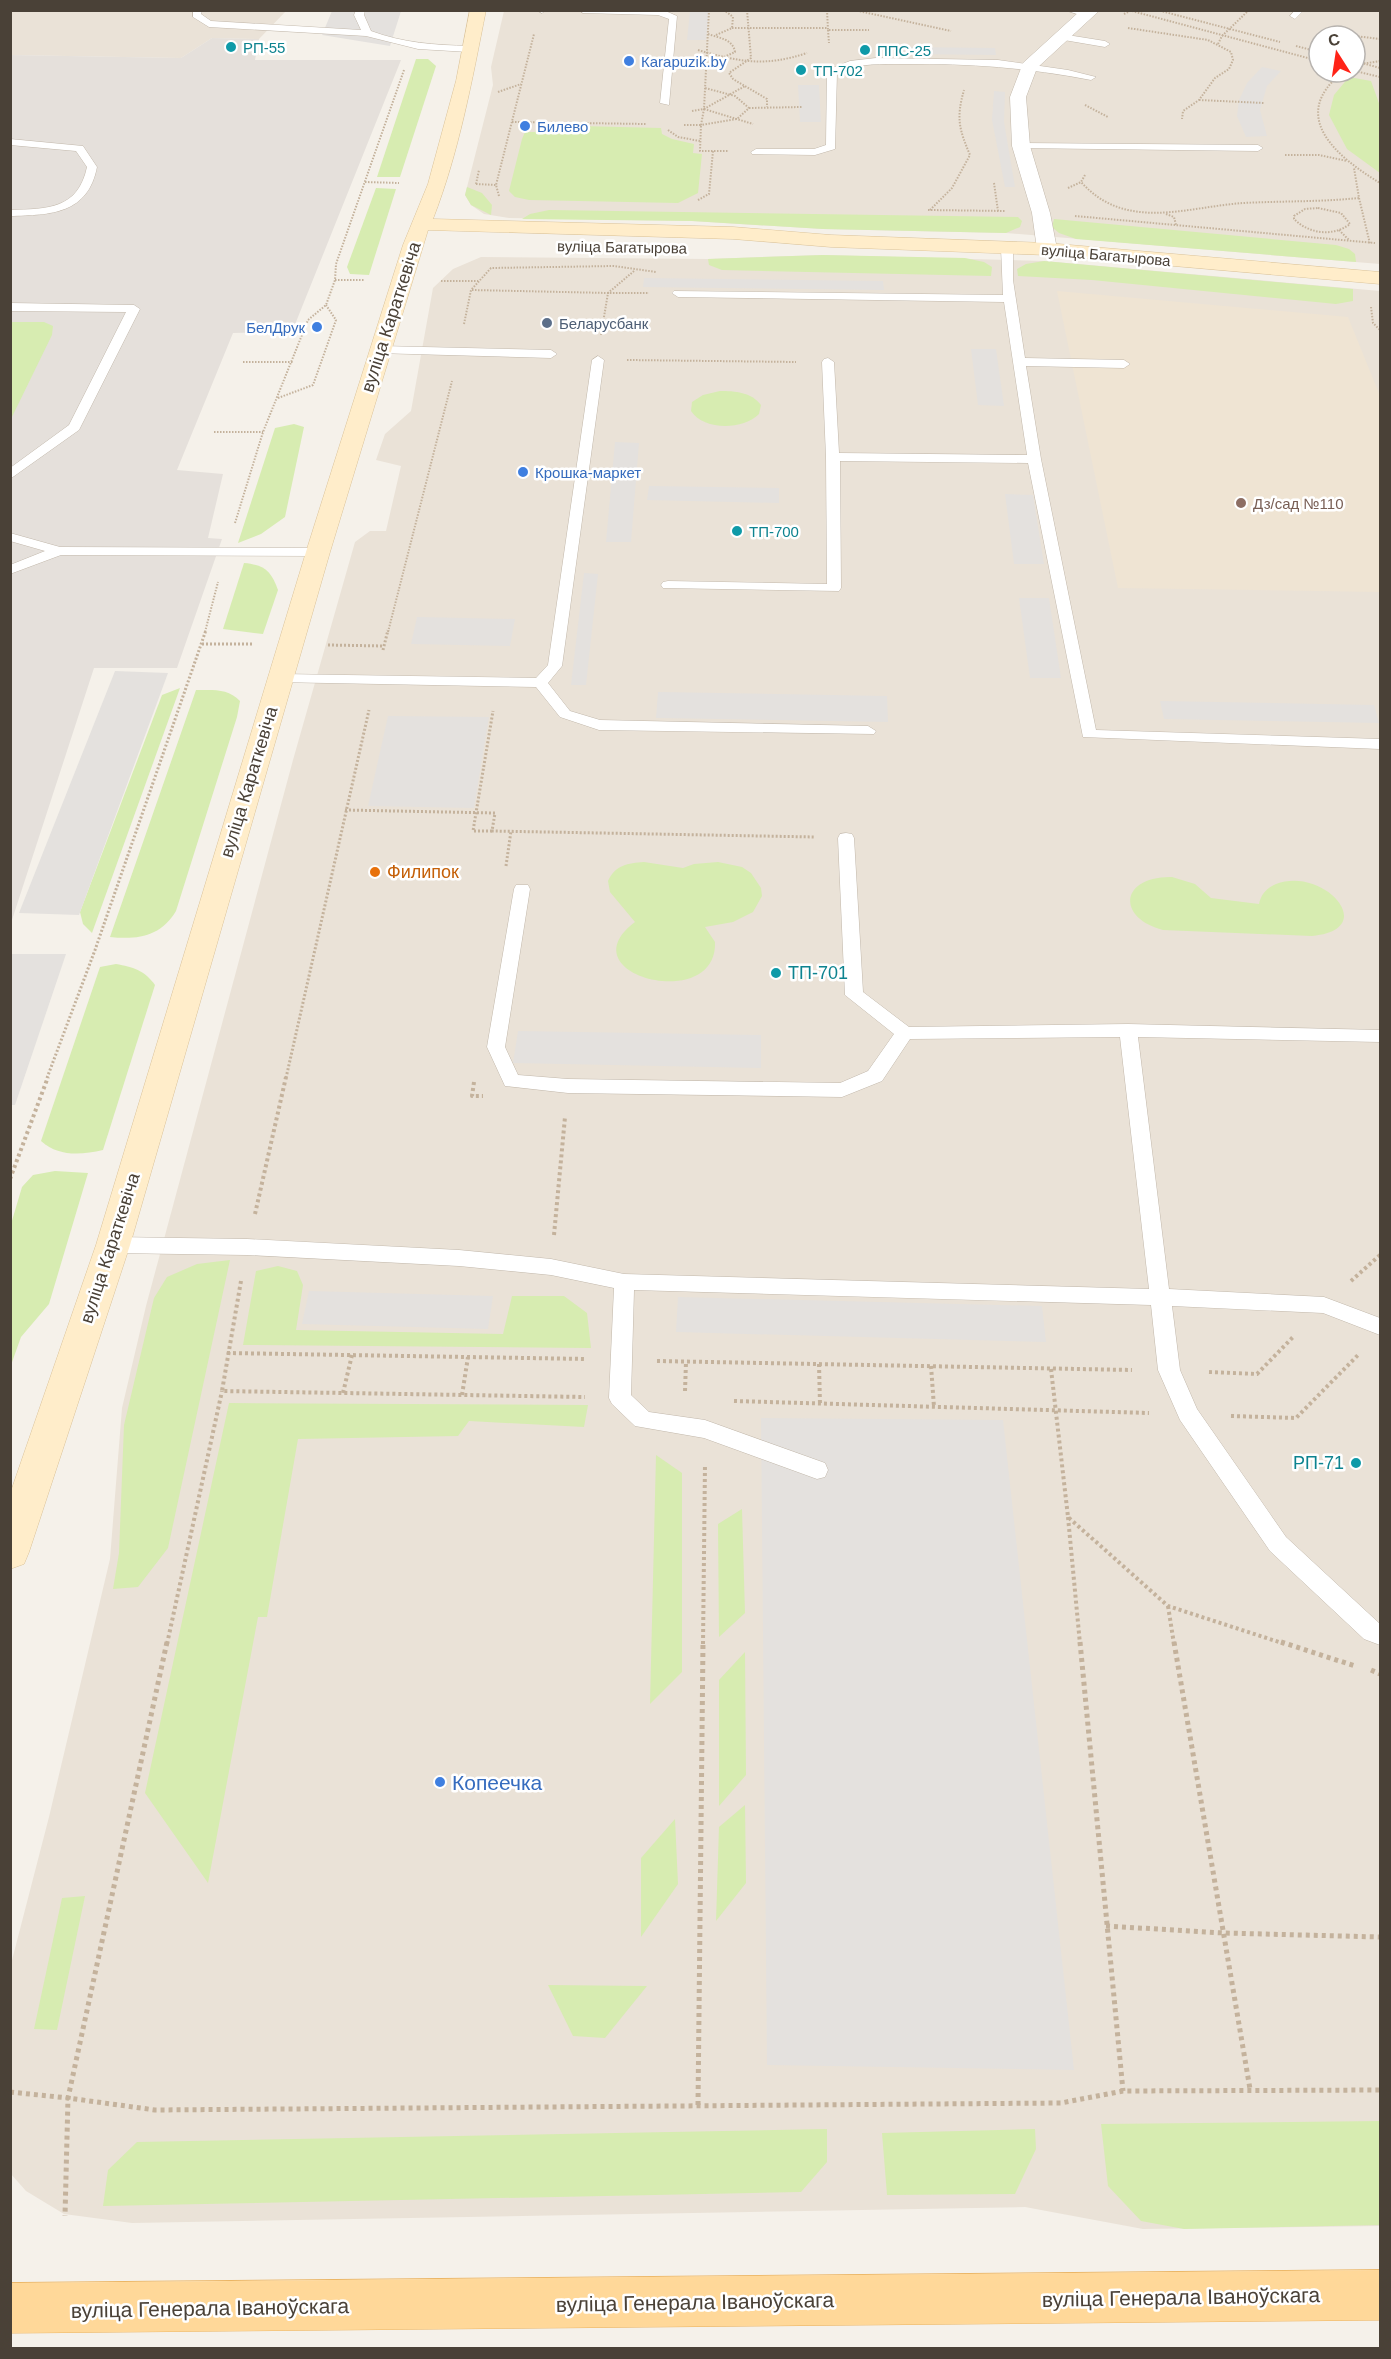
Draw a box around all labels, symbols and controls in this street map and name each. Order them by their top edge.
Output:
north arrow [1307,24,1367,84]
text: С [1327,30,1342,49]
place label: РП-55 [243,39,285,56]
marker: РП-55 [224,40,238,54]
place label: ППС-25 [877,42,931,59]
marker: ППС-25 [858,43,872,57]
place label: Кarapuzik.by [641,53,727,70]
marker: Кarapuzik.by [622,54,636,68]
place label: ТП-702 [813,62,863,79]
marker: ТП-702 [794,63,808,77]
place label: Билево [537,118,588,135]
marker: Билево [518,119,532,133]
street label: вуліца Багатырова [557,237,688,257]
street label: вуліца Караткевіча [357,238,425,395]
street label: вуліца Багатырова [1041,241,1172,269]
place label: Беларусбанк [559,315,649,332]
marker: Беларусбанк [540,316,554,330]
place label: БелДрук [246,319,305,336]
marker: БелДрук [310,320,324,334]
place label: Крошка-маркет [535,464,641,481]
marker: Крошка-маркет [516,465,530,479]
place label: Дз/сад №110 [1253,495,1343,512]
marker: Дз/сад №110 [1234,496,1248,510]
place label: ТП-700 [749,523,799,540]
marker: ТП-700 [730,524,744,538]
street label: вуліца Караткевіча [216,703,282,860]
place label: Филипок [387,862,459,882]
marker: Филипок [368,865,382,879]
place label: ТП-701 [788,963,848,983]
marker: ТП-701 [769,966,783,980]
street label: вуліца Караткевіча [76,1169,144,1326]
place label: РП-71 [1293,1453,1344,1473]
marker: РП-71 [1349,1456,1363,1470]
place label: Копеечка [452,1771,543,1794]
marker: Копеечка [433,1775,447,1789]
street label: вуліца Генерала Іваноўскага [1042,2283,1321,2311]
street label: вуліца Генерала Іваноўскага [556,2288,835,2316]
street label: вуліца Генерала Іваноўскага [71,2294,350,2322]

